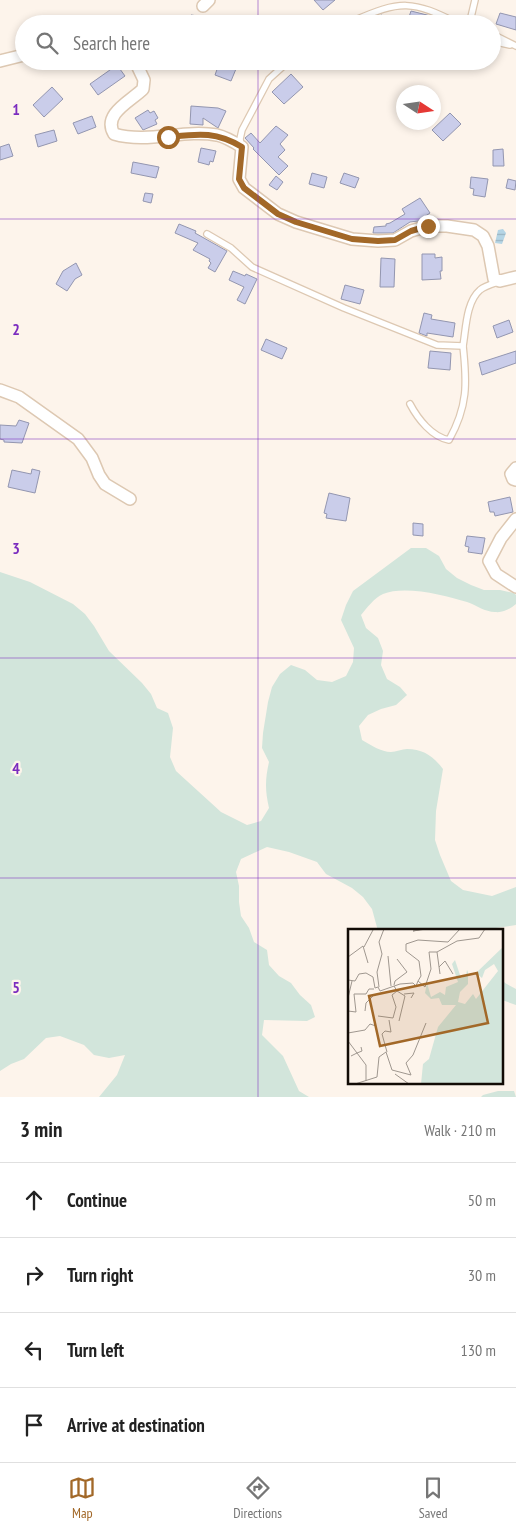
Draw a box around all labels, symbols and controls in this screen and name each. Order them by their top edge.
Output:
search box [15,15,501,70]
icon: search [33,29,61,57]
text: Search here [73,31,150,55]
north arrow [396,85,441,130]
text: 1 [12,99,20,119]
route start [157,126,180,149]
route end [417,215,440,238]
text: 2 [12,319,20,339]
text: 3 [12,538,20,558]
text: 4 [12,758,20,778]
inset map [348,929,504,1084]
text: 5 [12,977,20,997]
text: 3 min [20,1116,62,1143]
text: Walk · 210 m [424,1120,496,1140]
icon: ahead [20,1186,48,1214]
text: Continue [67,1188,127,1212]
text: 50 m [468,1190,496,1210]
icon: right [20,1261,48,1289]
text: Turn right [67,1263,133,1287]
text: 30 m [468,1265,496,1285]
icon: left [20,1336,48,1364]
text: Turn left [67,1338,124,1362]
text: 130 m [461,1340,496,1360]
icon: arrive [20,1411,48,1439]
text: Arrive at destination [67,1413,205,1437]
tab: Map [68,1474,96,1522]
tab: Directions [233,1474,282,1522]
tab: Saved [419,1474,448,1522]

